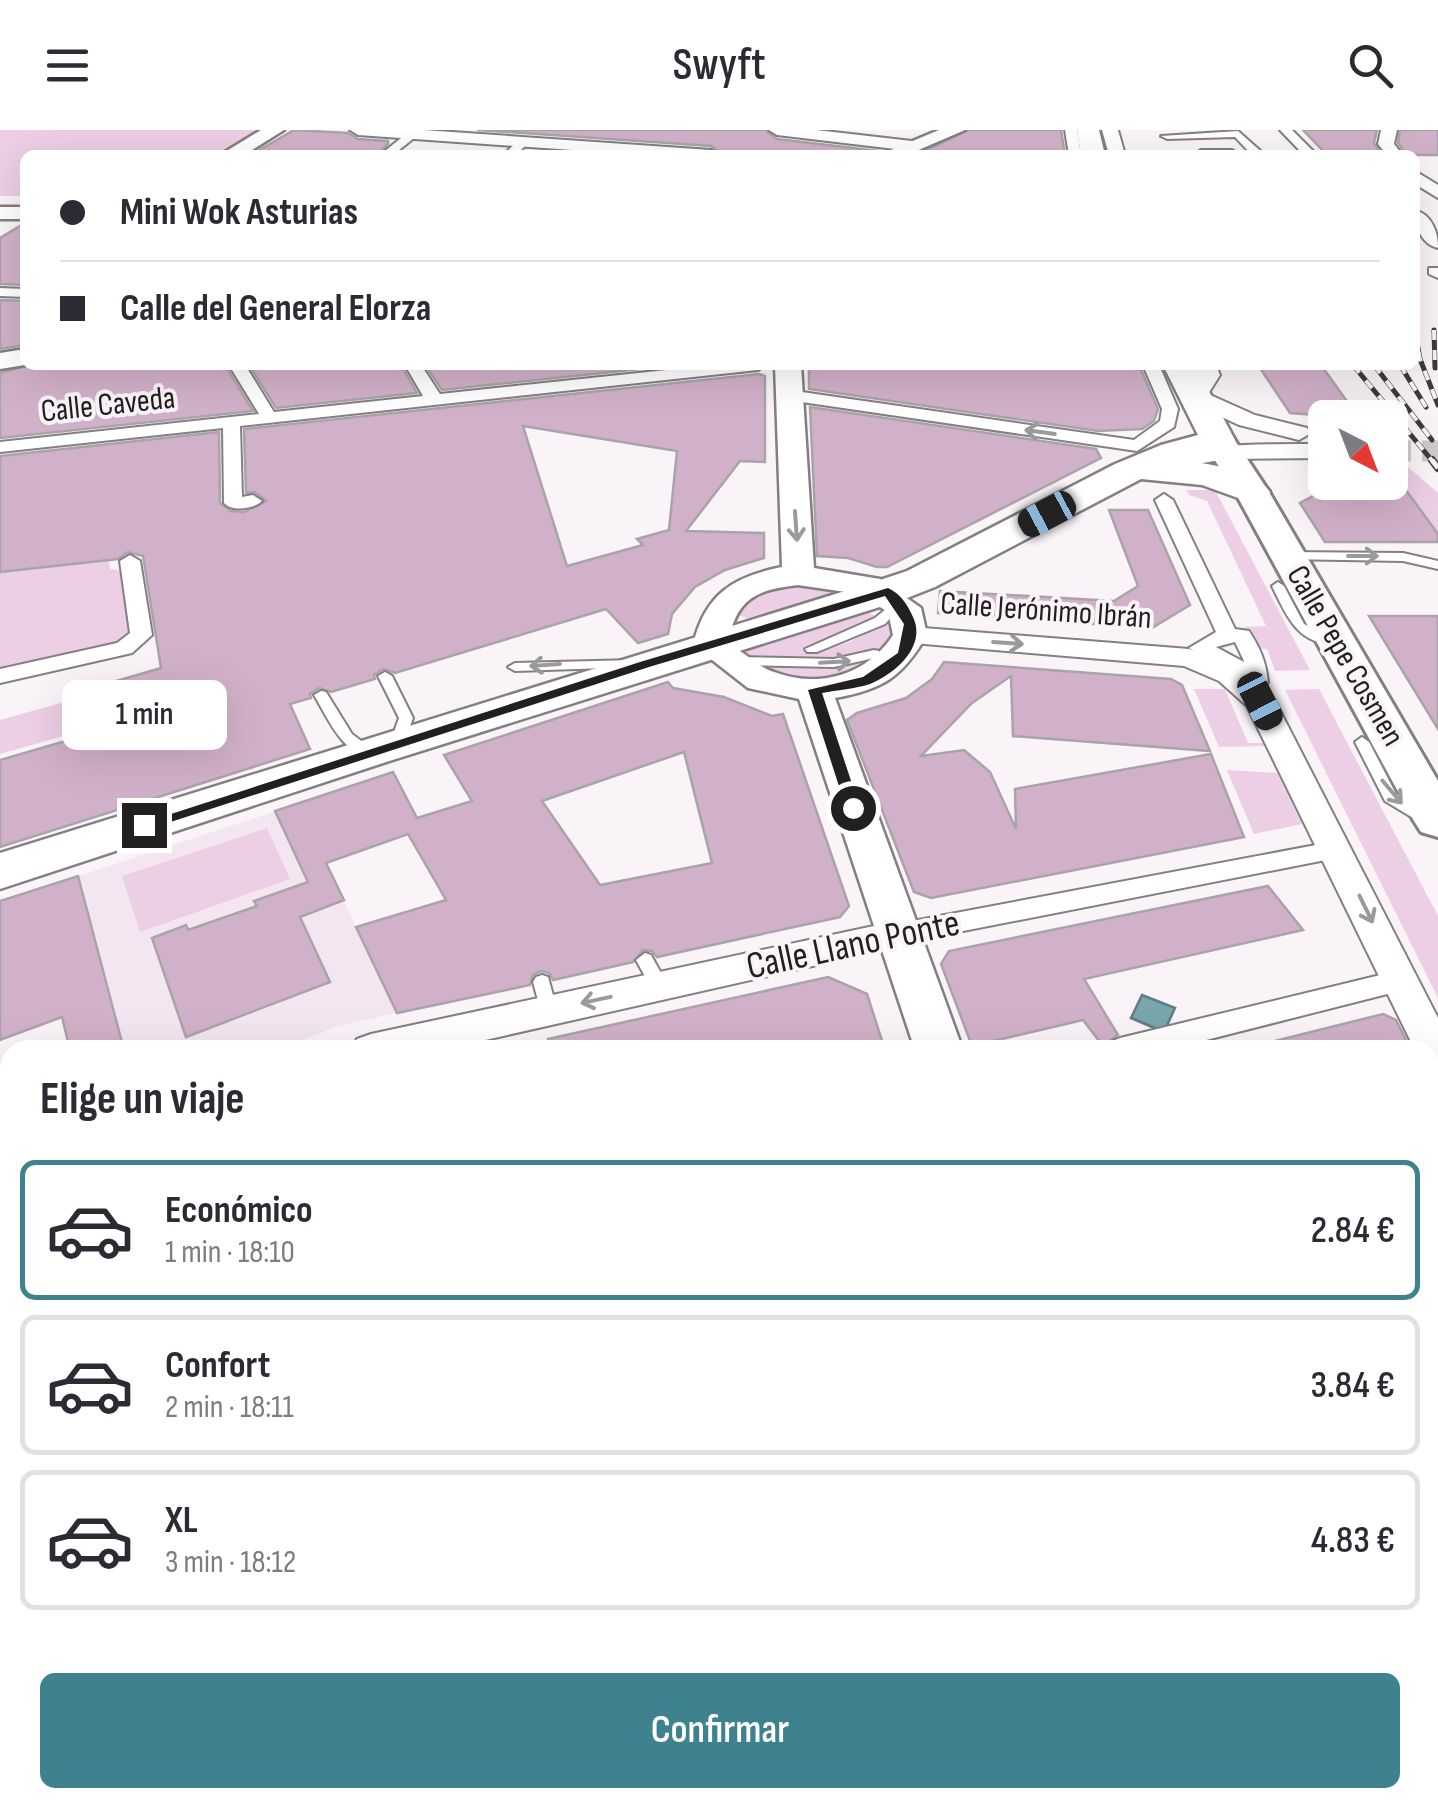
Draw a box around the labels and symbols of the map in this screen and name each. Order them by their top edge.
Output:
street label: Calle Caveda [39,379,177,431]
north arrow [1308,400,1408,500]
one-way arrow [1025,423,1057,441]
car [1013,487,1081,541]
one-way arrow [786,509,805,541]
one-way arrow [1347,547,1379,566]
street label: Calle Pepe Cosmen [1278,559,1412,753]
street label: Calle Jerónimo Ibrán [939,584,1153,638]
one-way arrow [991,634,1024,653]
one-way arrow [818,652,850,671]
one-way arrow [530,656,562,675]
car [1233,667,1287,735]
callout: 1 min [62,680,226,750]
one-way arrow [1380,779,1403,804]
route start [831,786,876,831]
route end [122,803,167,848]
one-way arrow [1357,893,1376,923]
street label: Calle Llano Ponte [742,900,964,990]
one-way arrow [581,991,613,1010]

